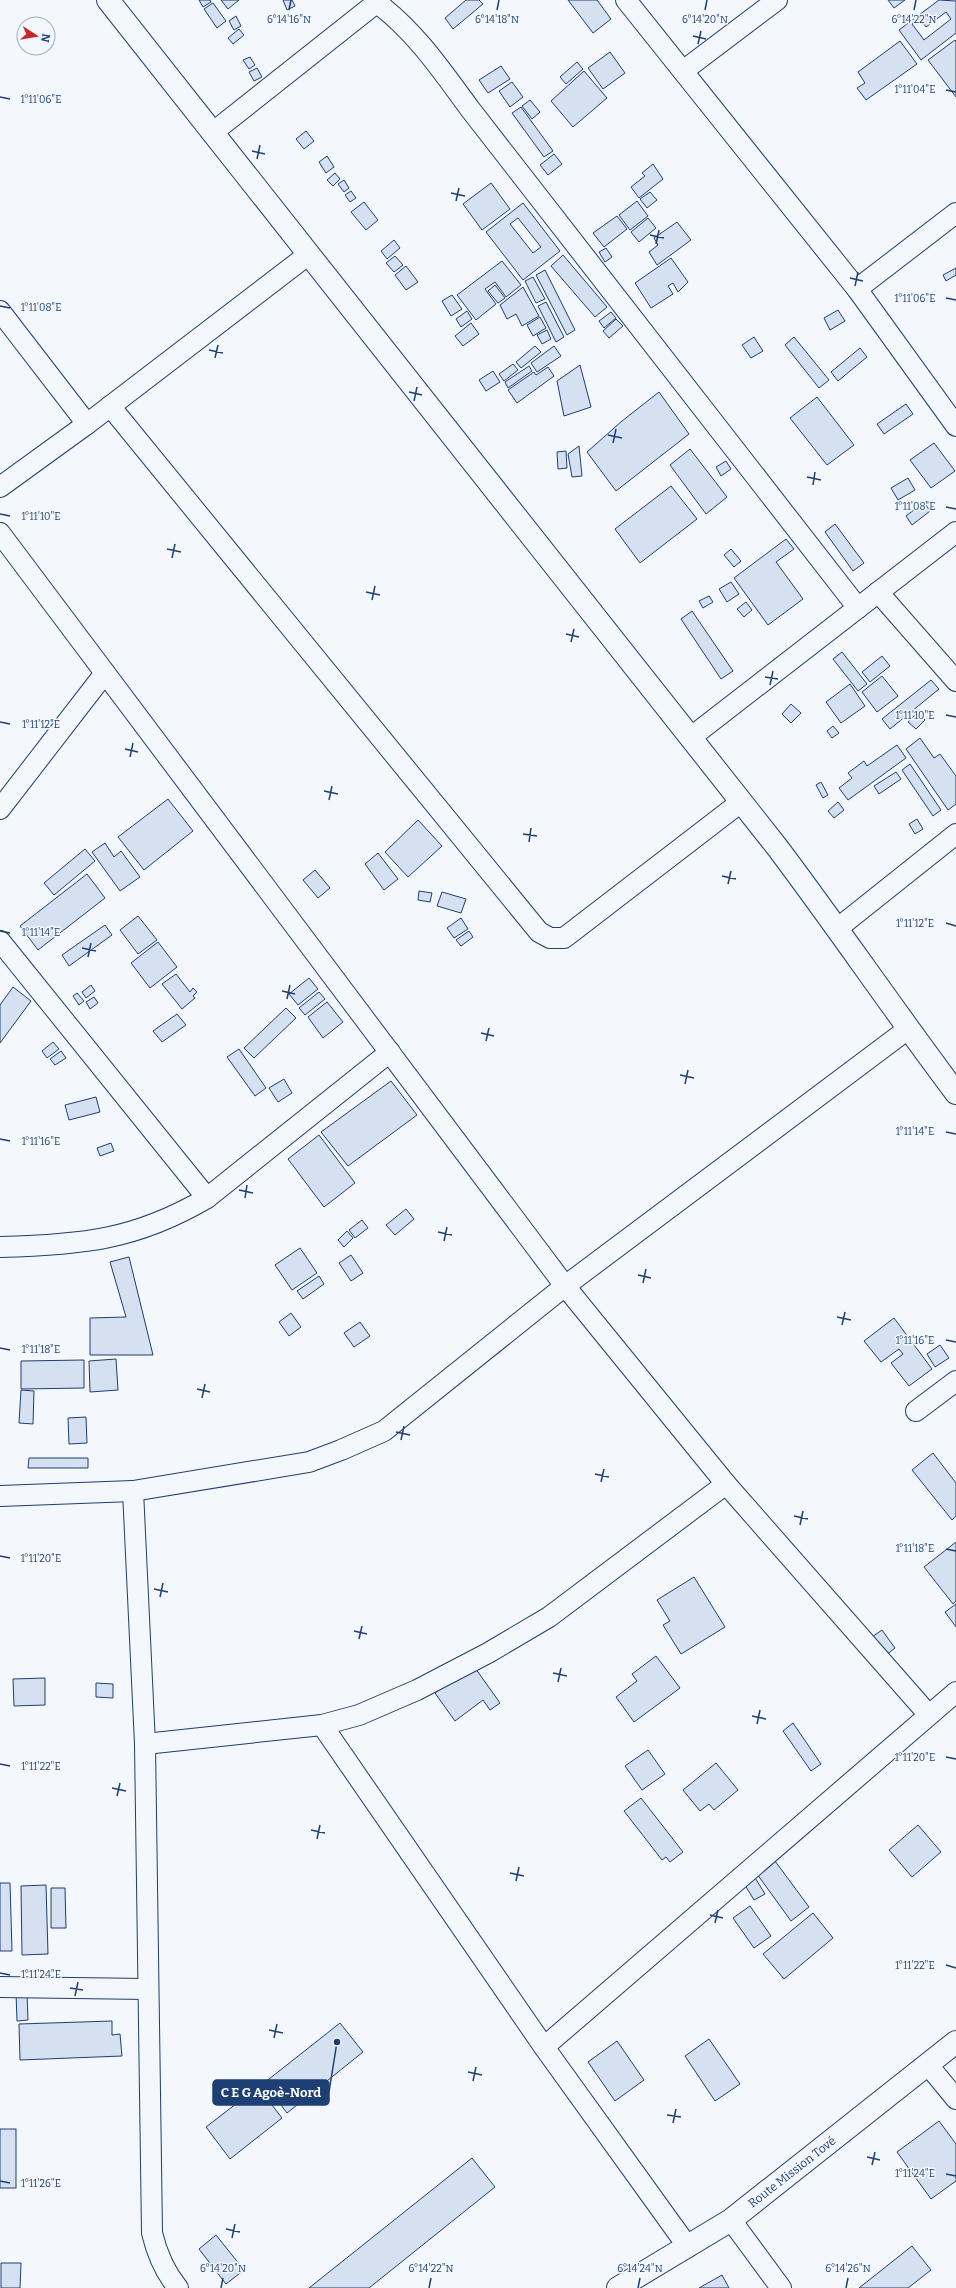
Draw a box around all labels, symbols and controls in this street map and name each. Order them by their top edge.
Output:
text: 6°14'16"N [267,14,311,26]
text: 6°14'18"N [475,14,519,26]
text: 6°14'20"N [682,14,728,26]
text: 6°14'22"N [892,14,937,26]
north arrow [16,16,56,56]
text: N [38,32,53,44]
text: 1°11'04"E [895,84,935,96]
text: 1°11'06"E [21,94,61,106]
text: 1°11'06"E [895,293,935,305]
text: 1°11'08"E [21,302,61,314]
text: 1°11'08"E [895,501,935,513]
text: 1°11'10"E [21,511,61,523]
text: 1°11'10"E [895,710,935,722]
text: 1°11'12"E [22,719,60,731]
text: 1°11'12"E [896,918,934,930]
text: 1°11'14"E [22,927,60,939]
text: 1°11'14"E [896,1126,934,1138]
text: 1°11'16"E [22,1136,60,1148]
text: 1°11'16"E [896,1335,934,1347]
text: 1°11'18"E [22,1344,60,1356]
text: 1°11'18"E [896,1543,934,1555]
text: 1°11'20"E [21,1553,61,1565]
text: 1°11'20"E [895,1752,935,1764]
text: 1°11'22"E [21,1761,61,1773]
text: 1°11'22"E [895,1960,935,1972]
text: 1°11'24"E [21,1969,61,1981]
callout: C E G Agoè-Nord [213,2080,329,2105]
text: C E G Agoè-Nord [221,2085,321,2100]
street label: Route Mission Tové [745,2134,839,2210]
text: 1°11'24"E [895,2168,935,2180]
text: 1°11'26"E [21,2178,61,2190]
text: 6°14'20"N [200,2263,246,2275]
text: 6°14'22"N [409,2263,454,2275]
text: 6°14'24"N [617,2263,663,2275]
text: 6°14'26"N [825,2263,871,2275]

